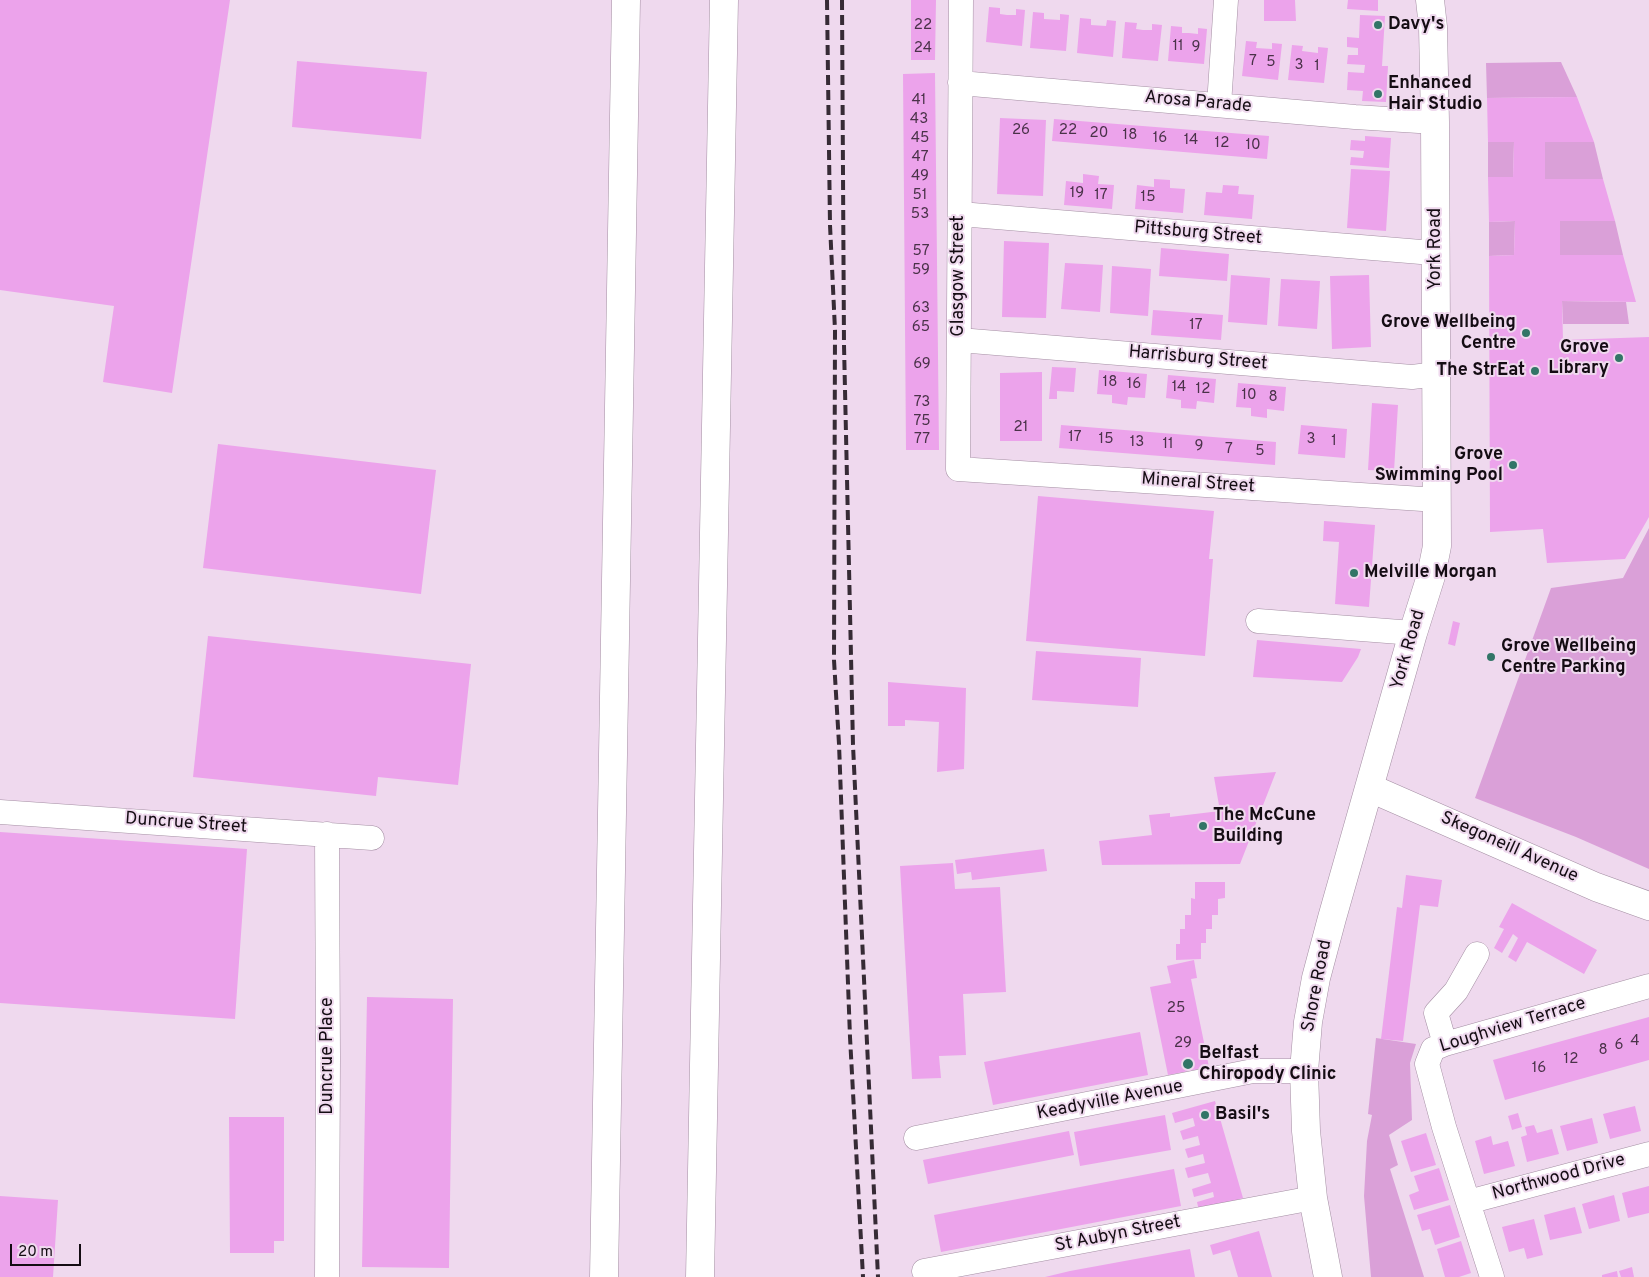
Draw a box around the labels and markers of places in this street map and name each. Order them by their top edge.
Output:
place label: Davy's [1388,14,1444,36]
marker: Davy's [1372,19,1384,31]
place label: Enhanced Hair Studio [1388,73,1482,116]
marker: Enhanced Hair Studio [1372,88,1384,100]
place label: Grove Wellbeing Centre [1381,312,1516,354]
marker: Grove Wellbeing Centre [1520,327,1532,339]
place label: Grove Library [1548,337,1609,379]
marker: Grove Library [1613,352,1625,364]
place label: The StrEat [1436,360,1525,382]
marker: The StrEat [1529,365,1541,377]
place label: Grove Swimming Pool [1375,444,1503,486]
marker: Grove Swimming Pool [1507,459,1519,471]
place label: Melville Morgan [1364,562,1497,584]
marker: Melville Morgan [1348,567,1360,579]
place label: Grove Wellbeing Centre Parking [1501,636,1636,679]
marker: Grove Wellbeing Centre Parking [1485,651,1497,663]
place label: The McCune Building [1213,805,1316,848]
marker: The McCune Building [1197,820,1209,832]
place label: Belfast Chiropody Clinic [1199,1043,1337,1086]
marker: Belfast Chiropody Clinic [1181,1057,1195,1071]
place label: Basil's [1215,1104,1270,1126]
marker: Basil's [1199,1109,1211,1121]

